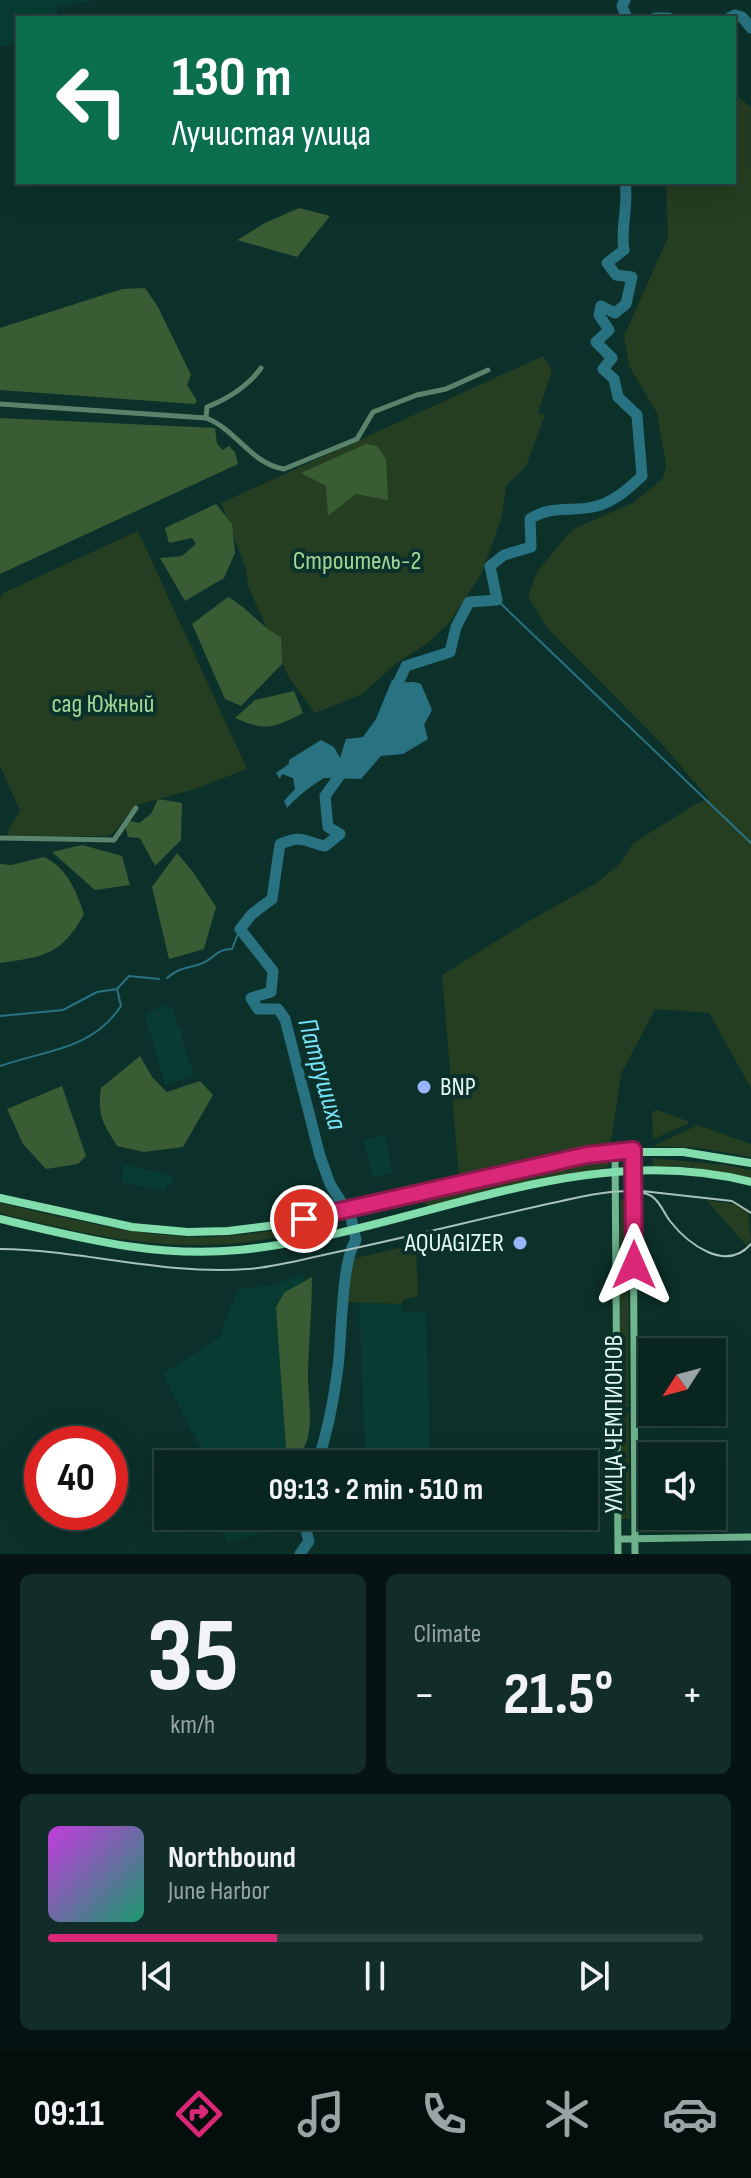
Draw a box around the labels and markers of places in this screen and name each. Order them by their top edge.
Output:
place label: BNP [440,1072,476,1103]
marker: BNP [415,1078,433,1096]
pin [270,1185,338,1253]
place label: AQUAGIZER [404,1228,504,1259]
marker: AQUAGIZER [511,1234,529,1252]

